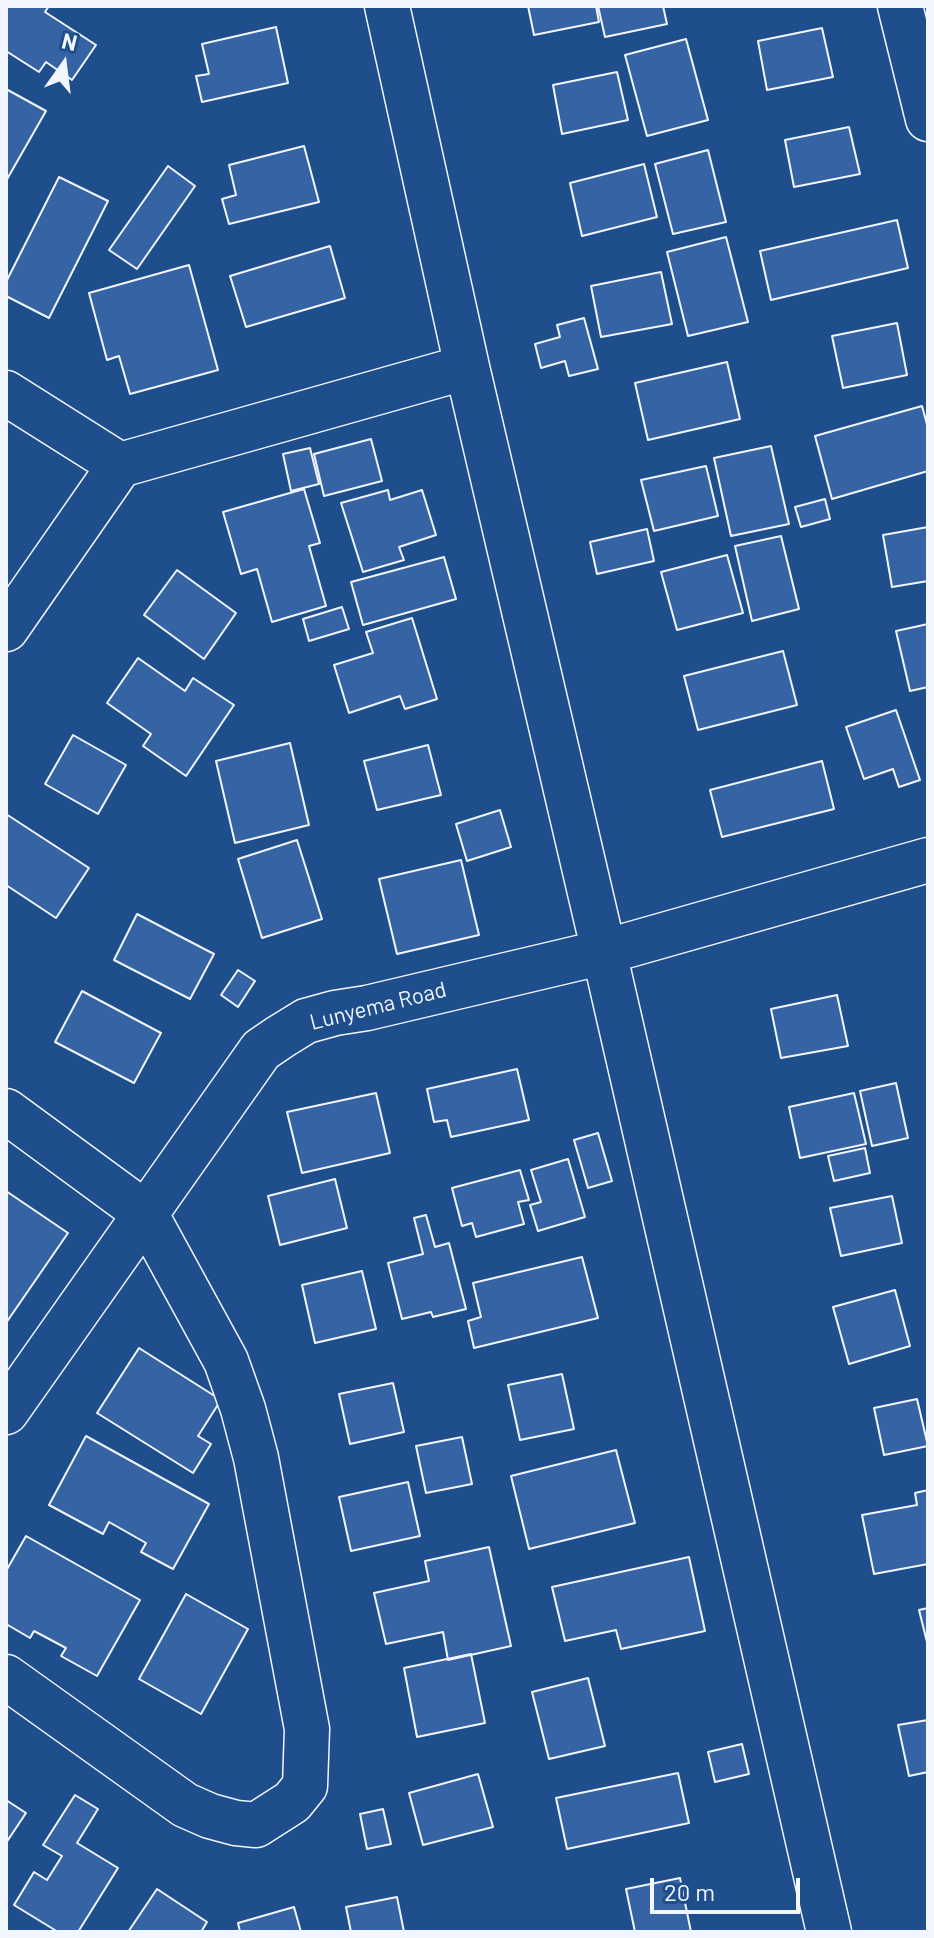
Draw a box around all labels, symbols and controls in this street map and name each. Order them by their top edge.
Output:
north arrow [24,24,104,104]
text: N [60,26,80,55]
street label: Lunyema Road [307,976,449,1036]
scale bar [654,1862,804,1912]
text: 20 m [664,1877,715,1906]

